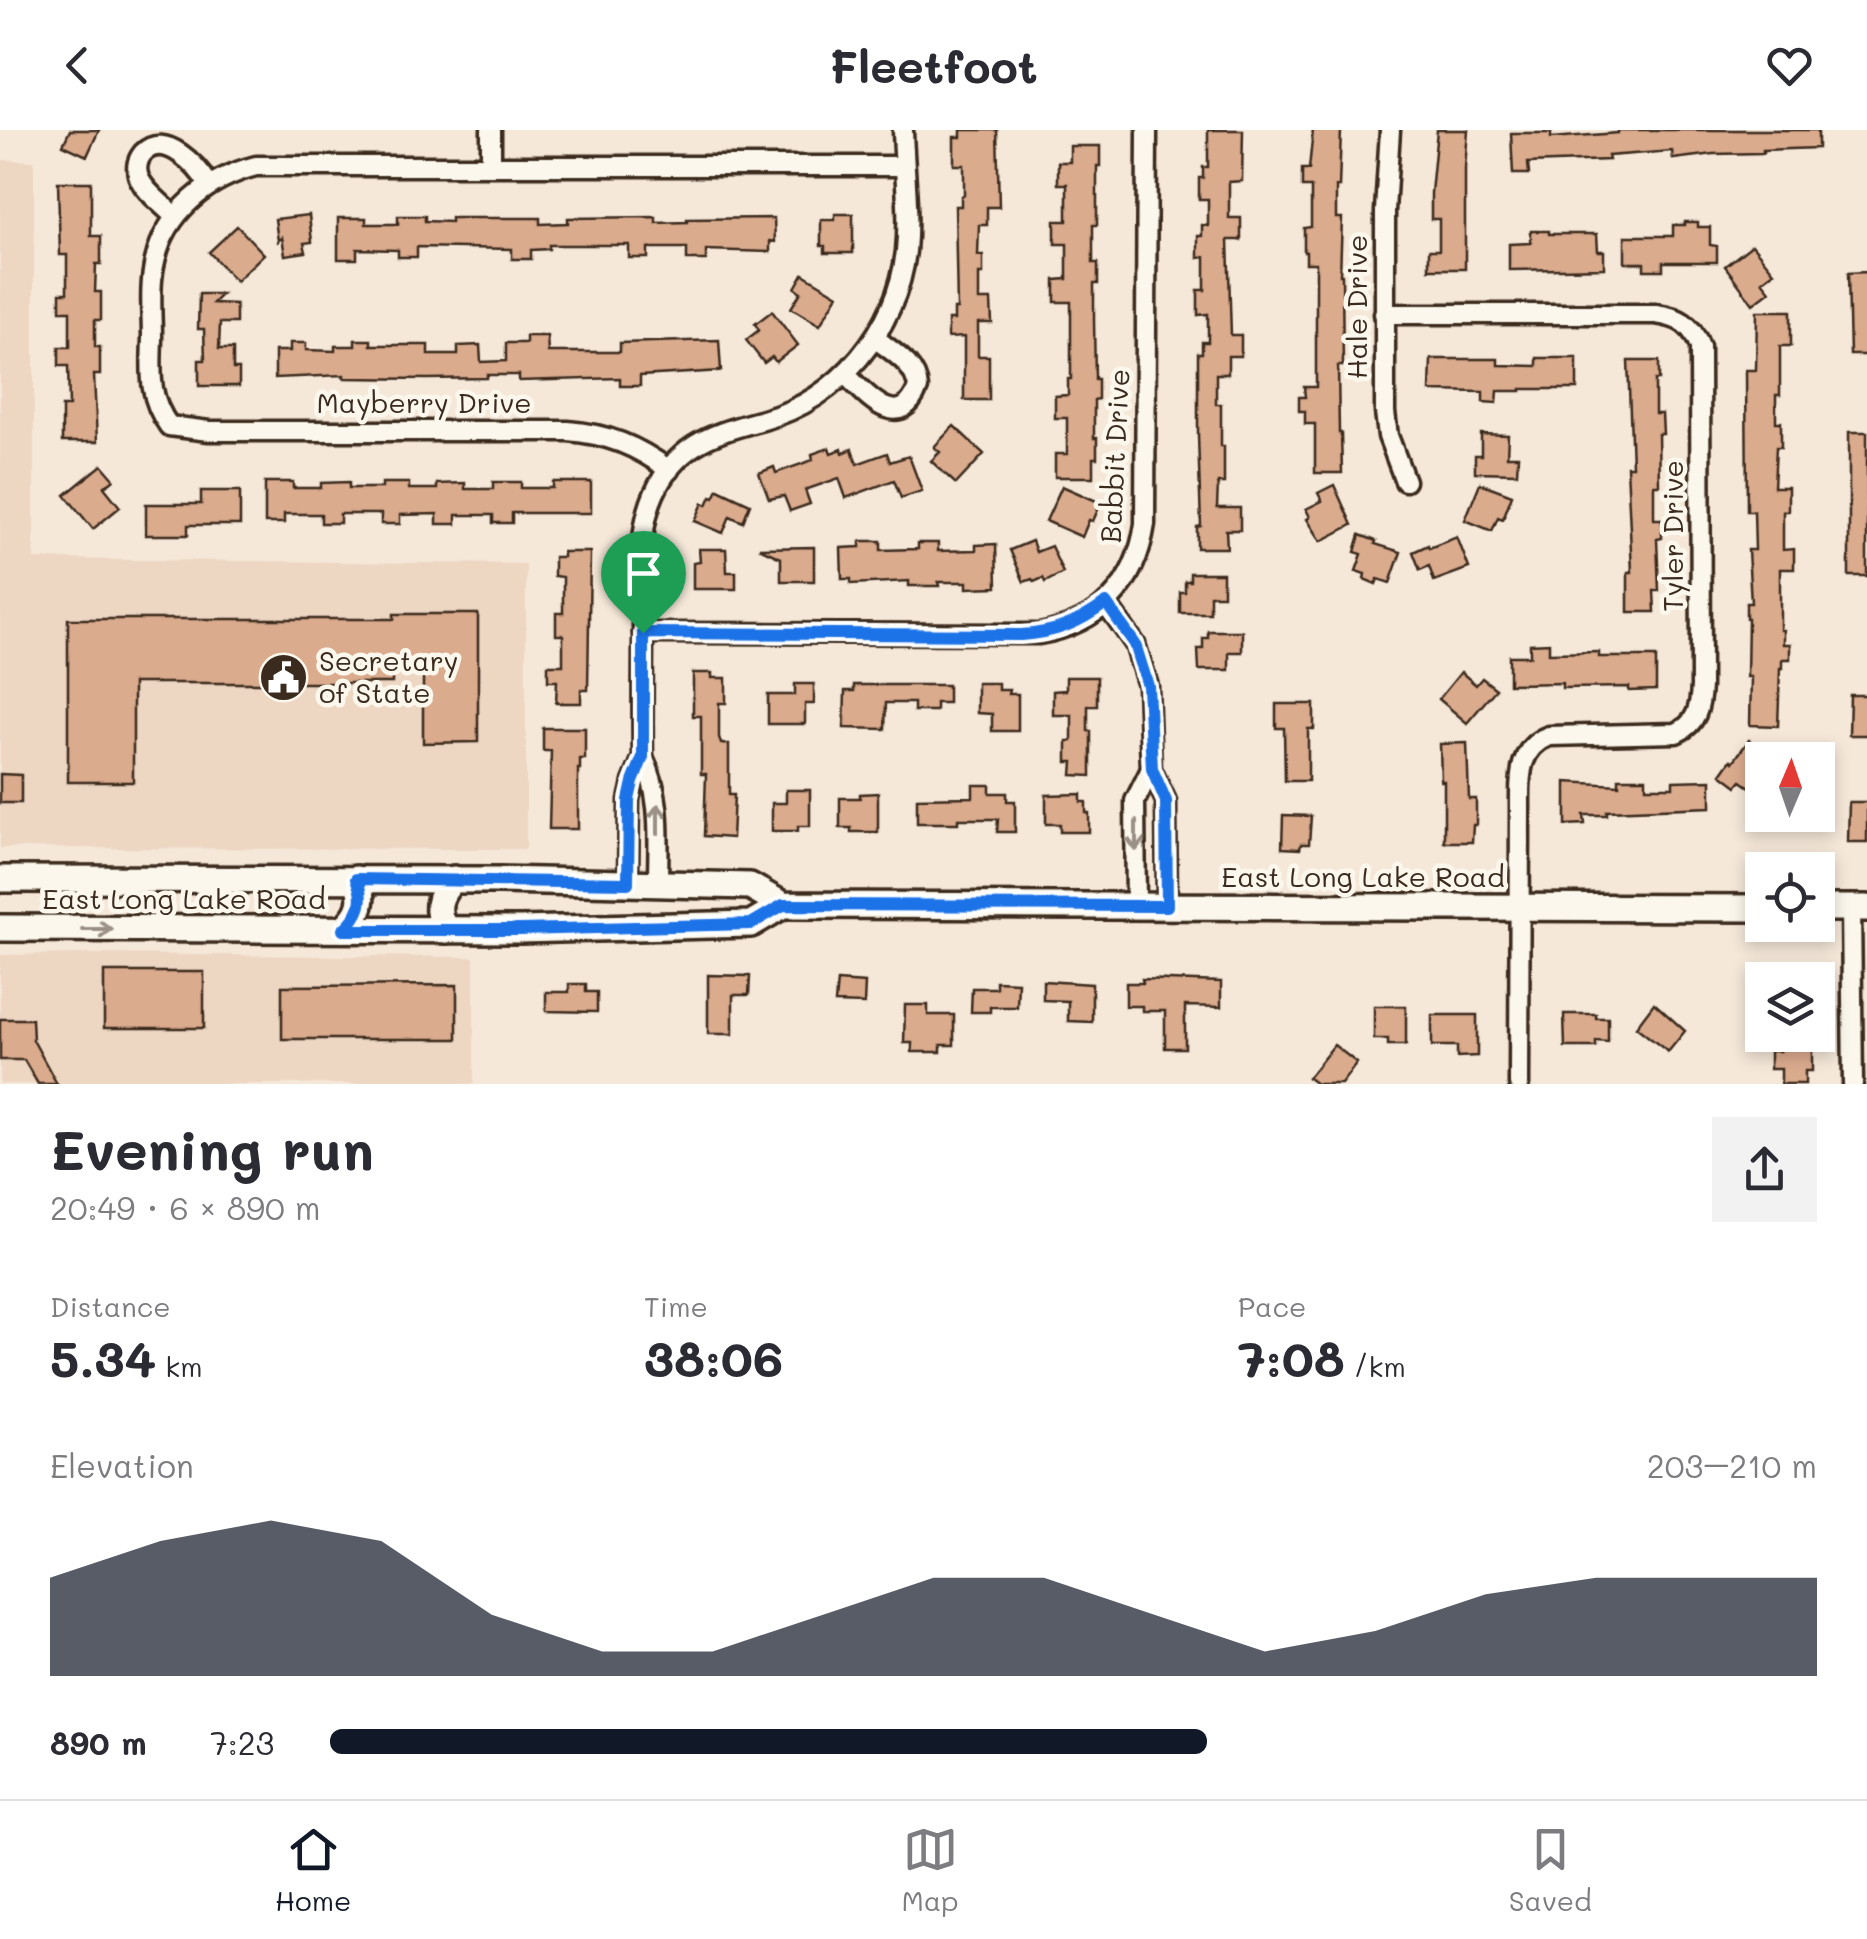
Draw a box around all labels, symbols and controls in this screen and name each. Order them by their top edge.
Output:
text: Fleetfoot [829,36,1038,94]
icon: back [50,38,105,93]
icon: heart [1762,38,1817,93]
street label: Hale Drive [1338,235,1374,379]
street label: Babbit Drive [1091,368,1137,544]
street label: Mayberry Drive [316,384,532,420]
street label: Tyler Drive [1654,460,1690,612]
pin [601,531,686,634]
icon: arrive [616,546,671,601]
place label: Secretary of State [319,642,458,710]
public building icon: Secretary of State [258,651,310,703]
north arrow [1745,742,1835,832]
map controls [1745,742,1835,1052]
one-way arrow [648,804,668,836]
one-way arrow [1126,820,1146,852]
button: locate [1745,852,1835,942]
street label: East Long Lake Road [1221,858,1505,894]
street label: East Long Lake Road [42,880,326,916]
one-way arrow [80,920,113,938]
button: layers [1745,962,1835,1052]
text: Evening run [50,1112,374,1184]
button: share [1712,1117,1817,1222]
text: 20:49 · 6 × 890 m [50,1186,320,1228]
text: Distance [50,1288,171,1324]
text: Time [644,1288,708,1324]
text: Pace [1238,1288,1306,1324]
text: 5.34 [50,1324,156,1390]
text: 38:06 [644,1324,783,1390]
text: 7:08 [1238,1324,1345,1390]
text: km [156,1348,202,1384]
text: /km [1345,1348,1406,1384]
text: Elevation [50,1444,194,1486]
text: 203–210 m [1647,1444,1817,1486]
text: 890 m [50,1721,147,1763]
text: 7:23 [210,1721,274,1763]
tab: Home [275,1822,351,1918]
tab: Map [902,1822,959,1918]
tab: Saved [1509,1822,1592,1918]

